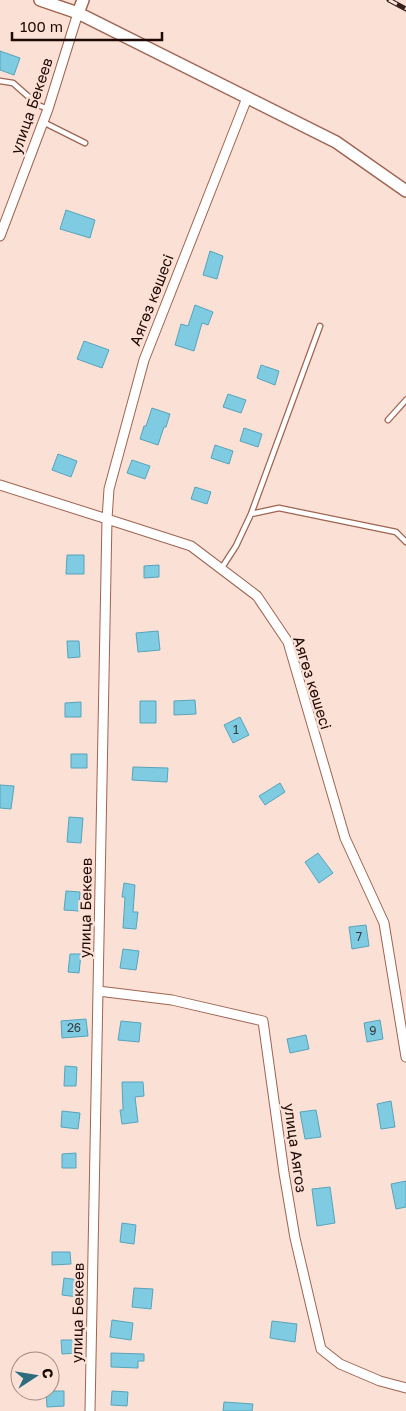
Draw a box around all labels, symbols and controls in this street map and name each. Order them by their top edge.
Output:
scale bar [12,10,162,42]
text: 100 m [20,17,63,35]
street label: улица Бекеев [6,55,56,156]
street label: Аягөз көшесі [125,251,177,348]
street label: Аягөз көшесі [290,634,336,732]
house number: 1 [233,722,239,737]
street label: улица Бекеев [75,858,95,958]
house number: 7 [356,929,362,944]
house number: 26 [67,1020,81,1035]
house number: 9 [369,1023,377,1038]
street label: улица Аягоз [281,1102,311,1194]
street label: улица Бекеев [67,1263,87,1363]
north arrow [10,1351,60,1401]
text: С [39,1367,58,1380]

